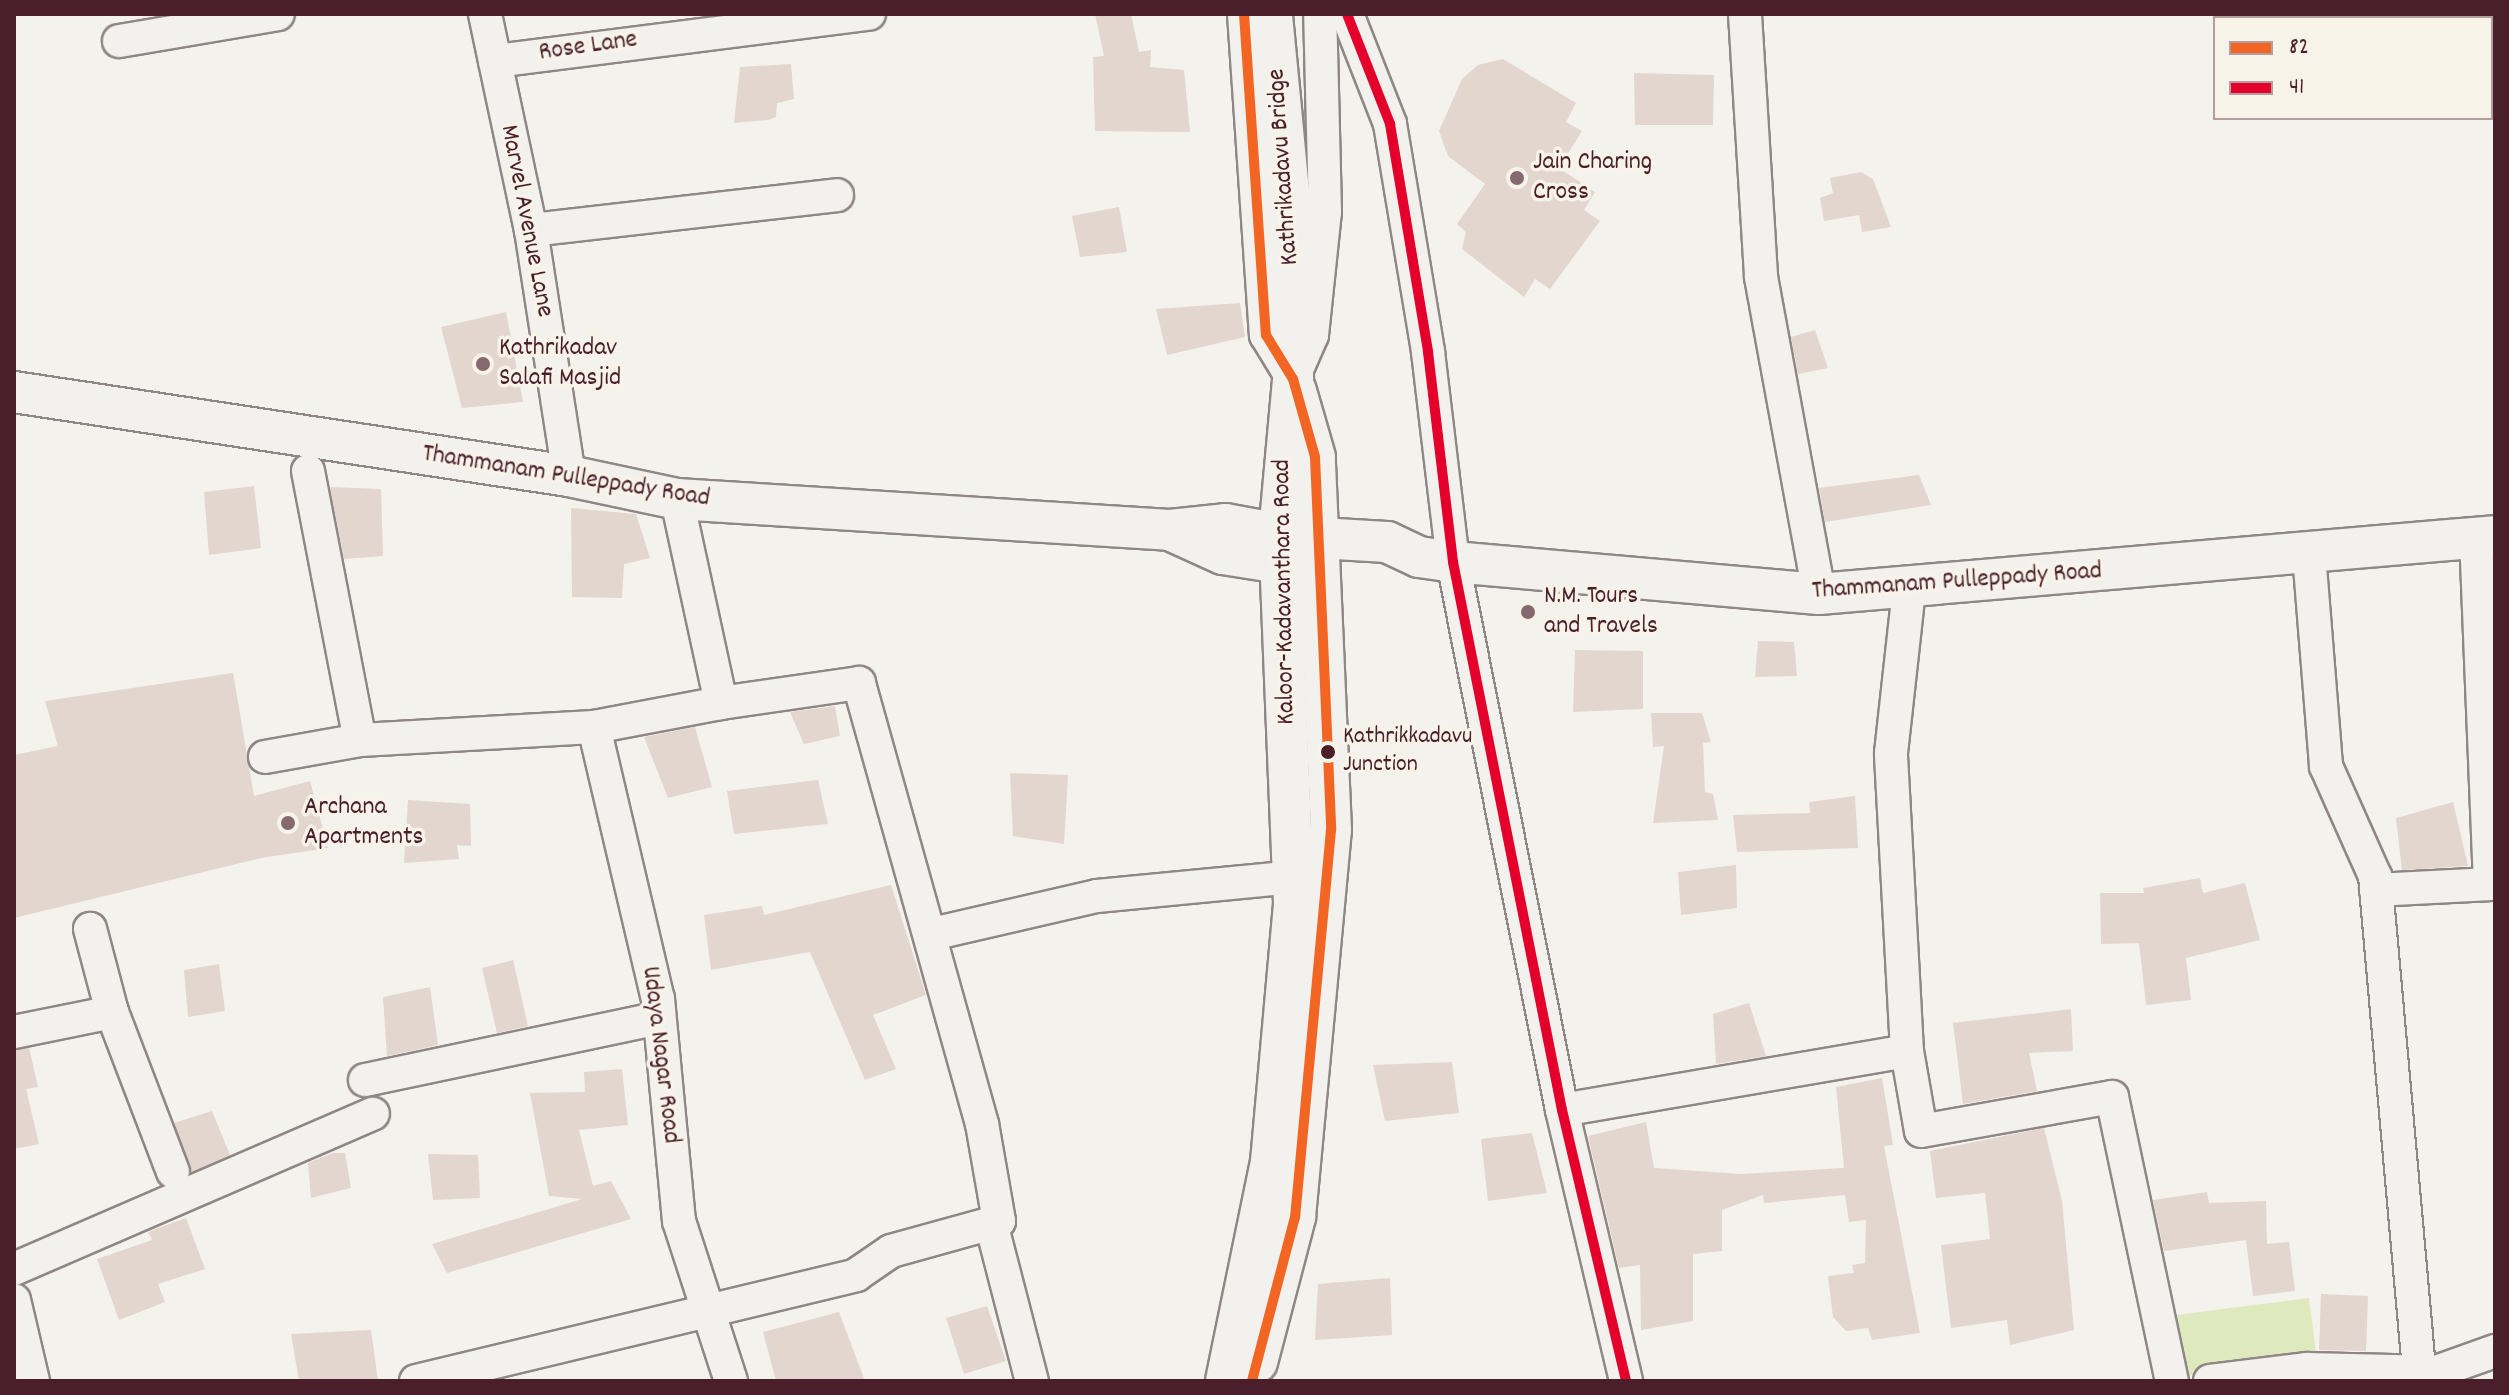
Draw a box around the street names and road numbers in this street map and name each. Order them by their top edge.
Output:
street label: Rose Lane [537,25,639,69]
street label: Kathrikadavu Bridge [1262,68,1306,266]
street label: Marvel Avenue Lane [492,122,560,320]
street label: Thammanam Pulleppady Road [420,439,712,515]
street label: Kaloor-Kadavanthara Road [1267,459,1303,725]
street label: Thammanam Pulleppady Road [1811,556,2103,608]
street label: Udaya Nagar Road [634,965,686,1145]

